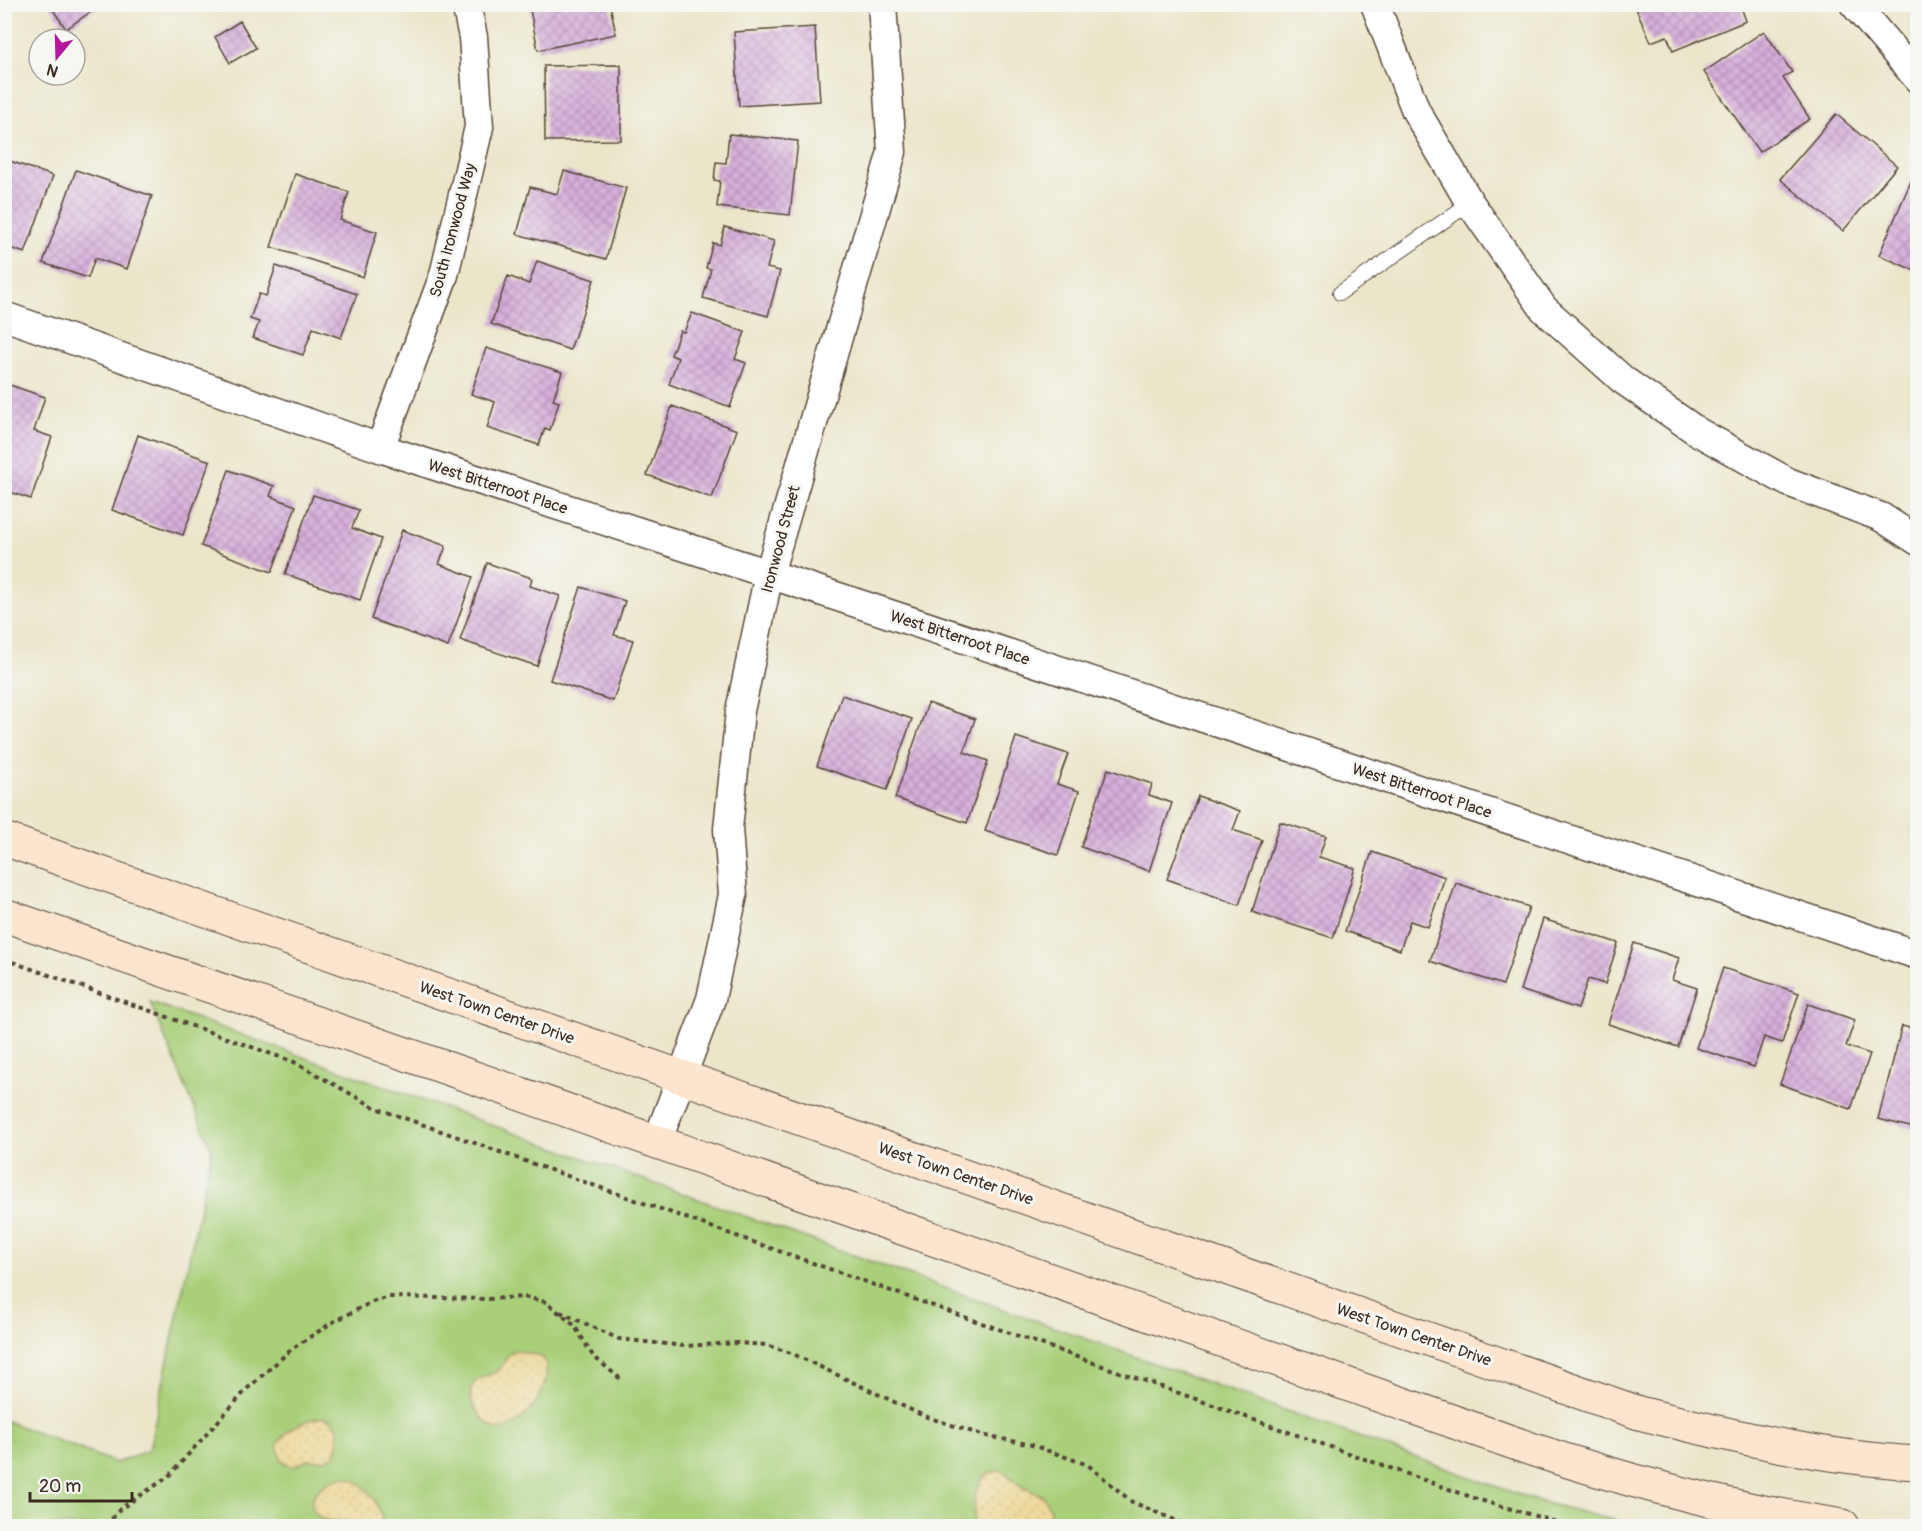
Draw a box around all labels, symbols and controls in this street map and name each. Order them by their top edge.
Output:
north arrow [27,27,87,87]
text: N [44,59,61,81]
street label: South Ironwood Way [425,161,481,300]
street label: West Bitterroot Place [425,455,570,519]
street label: Ironwood Street [757,483,805,595]
street label: West Bitterroot Place [887,606,1032,670]
street label: West Bitterroot Place [1349,759,1494,823]
street label: West Town Center Drive [417,977,577,1049]
street label: West Town Center Drive [876,1138,1036,1210]
street label: West Town Center Drive [1334,1299,1494,1371]
scale bar [30,1465,132,1503]
text: 20 m [39,1475,81,1498]

